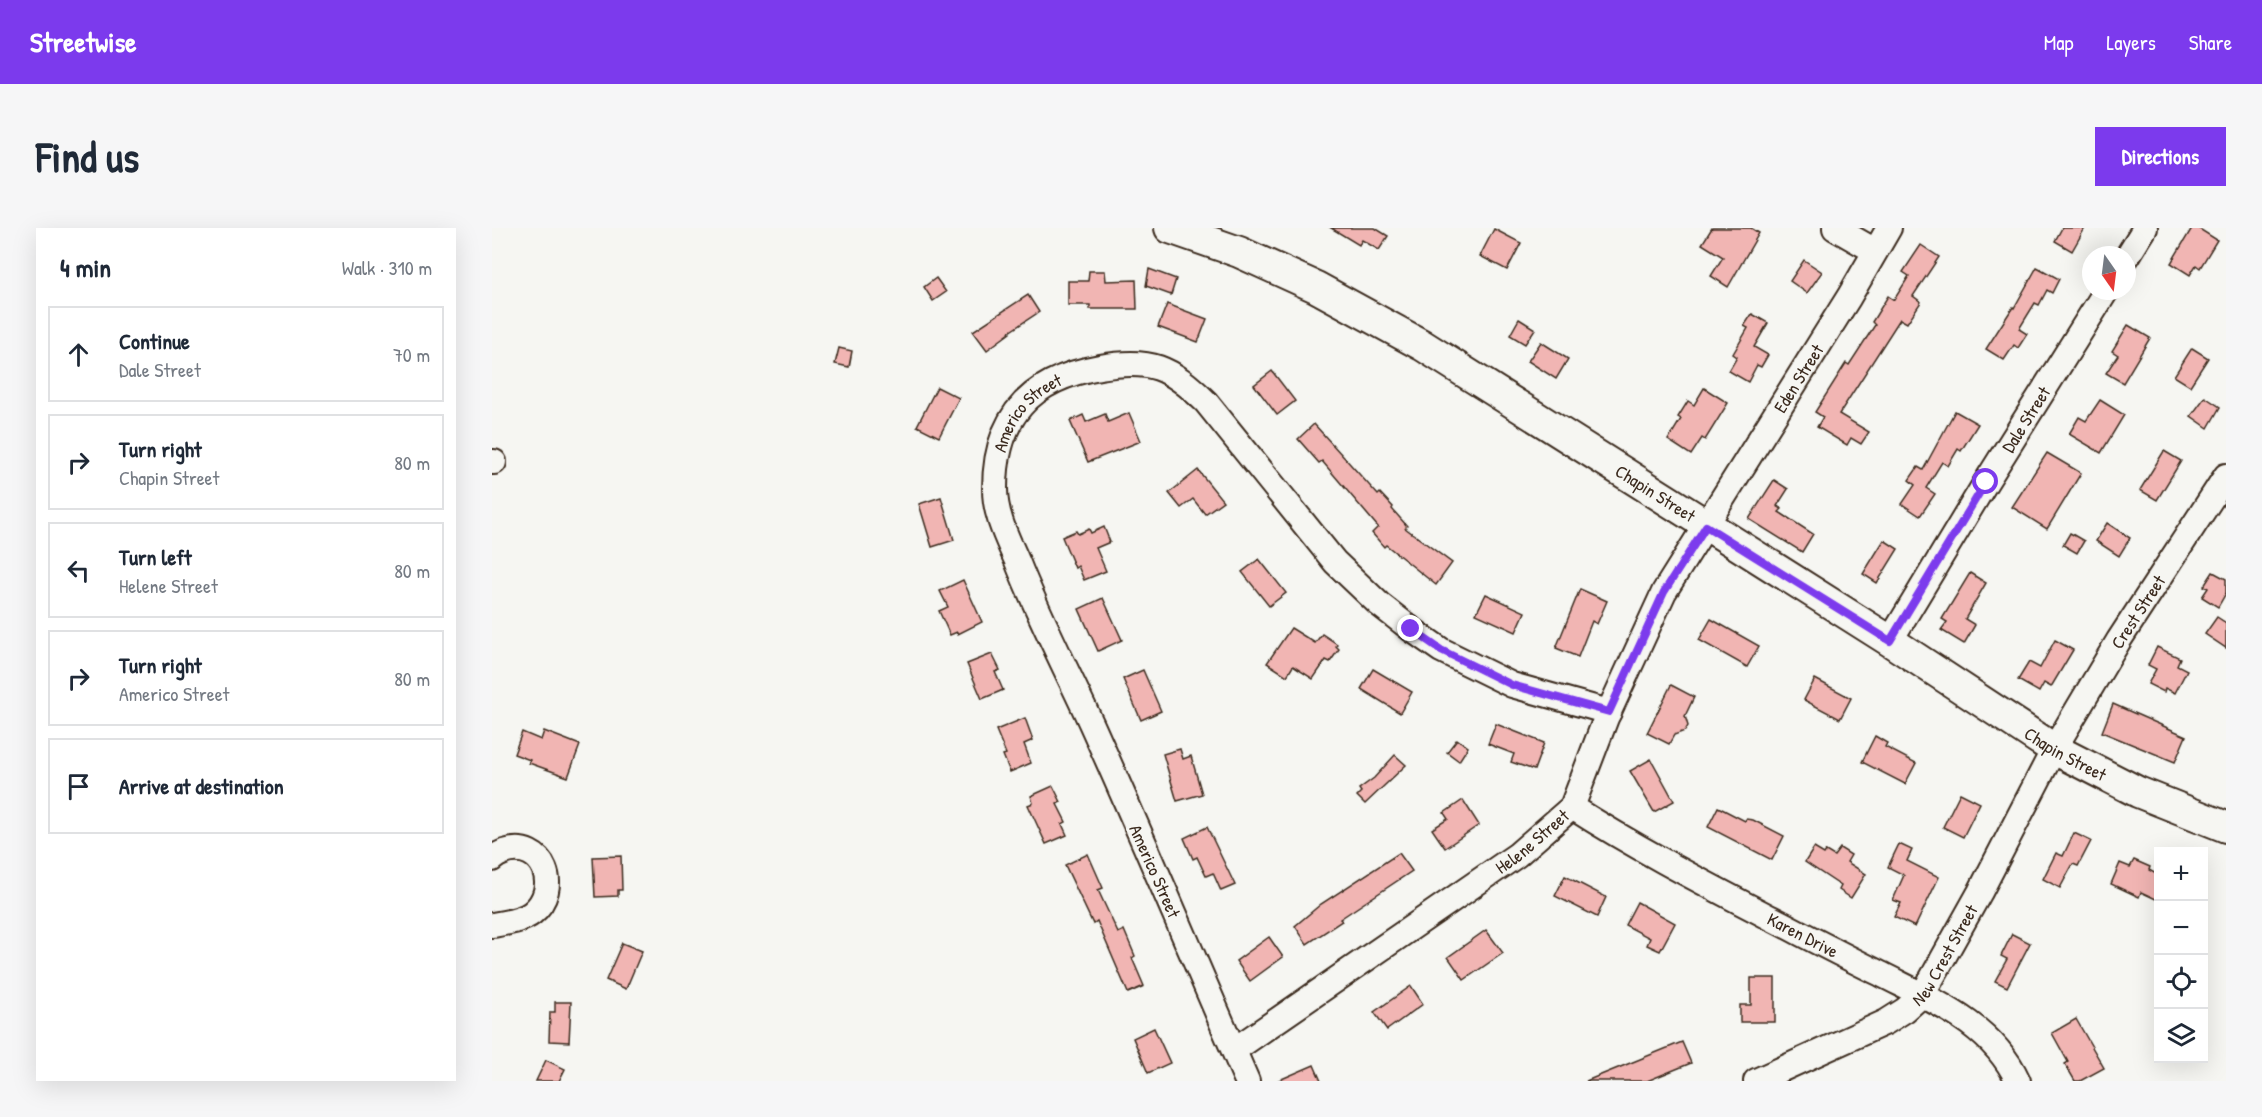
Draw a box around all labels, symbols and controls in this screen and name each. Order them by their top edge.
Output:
text: Streetwise [30,23,136,61]
text: Map [2044,28,2073,57]
text: Layers [2106,28,2156,57]
text: Share [2189,28,2232,57]
button: Directions [2095,127,2226,186]
text: Find us [36,128,139,185]
north arrow [2082,246,2136,300]
text: 4 min [60,250,111,285]
text: Walk · 310 m [342,254,432,281]
text: Continue [119,326,190,356]
icon: ahead [62,338,95,371]
street label: Eden Street [1767,339,1829,417]
text: 70 m [393,341,430,368]
text: Dale Street [119,356,201,383]
street label: Americo Street [987,367,1066,455]
street label: Dale Street [1995,381,2056,457]
text: Turn right [119,434,202,464]
icon: right [62,446,95,479]
text: 80 m [394,449,430,476]
street label: Chapin Street [1611,458,1701,528]
text: Chapin Street [119,464,219,491]
route start [1972,468,1998,494]
text: Turn left [119,542,192,572]
icon: left [62,554,95,587]
text: 80 m [394,557,430,584]
street label: Crest Street [2104,569,2171,653]
text: Helene Street [119,572,218,599]
route end [1397,615,1423,641]
text: Turn right [119,650,202,680]
icon: right [62,662,95,695]
text: 80 m [394,665,430,692]
text: Americo Street [119,680,229,707]
street label: Chapin Street [2020,721,2112,787]
icon: arrive [62,770,95,803]
text: Arrive at destination [119,771,284,801]
street label: Helene Street [1490,802,1575,879]
street label: Americo Street [1123,820,1187,922]
map controls [2154,847,2208,1063]
button: + [2154,847,2208,901]
street label: New Crest Street [1906,899,1984,1011]
button: − [2154,901,2208,955]
street label: Karen Drive [1763,906,1843,963]
button: locate [2154,955,2208,1009]
button: layers [2154,1009,2208,1063]

